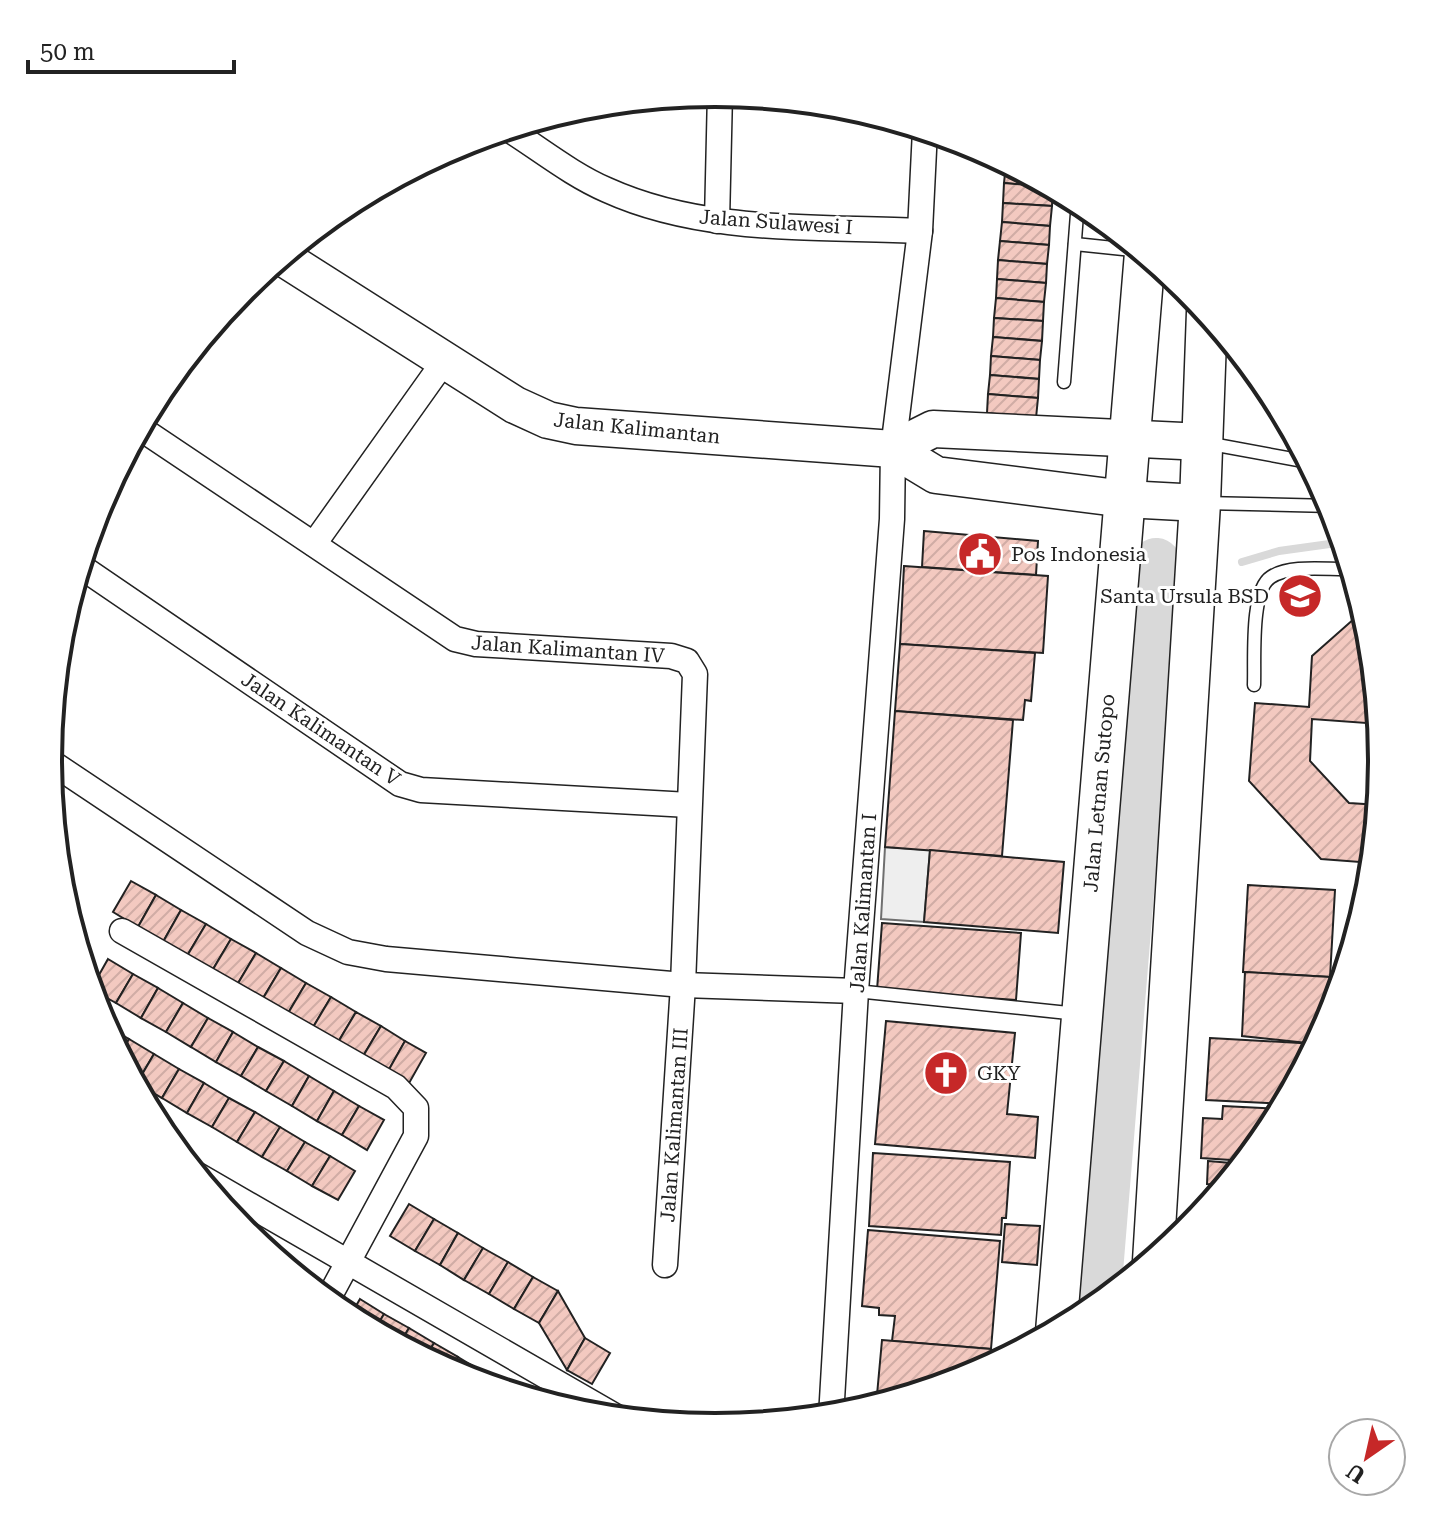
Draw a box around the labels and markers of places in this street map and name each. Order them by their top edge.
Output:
public building icon: Pos Indonesia [956,530,1004,578]
place label: Pos Indonesia [1011,542,1147,566]
school or university icon: Santa Ursula BSD [1276,572,1324,620]
place label: Santa Ursula BSD [1100,584,1269,608]
church icon: GKY [922,1049,970,1097]
place label: GKY [977,1061,1021,1085]

